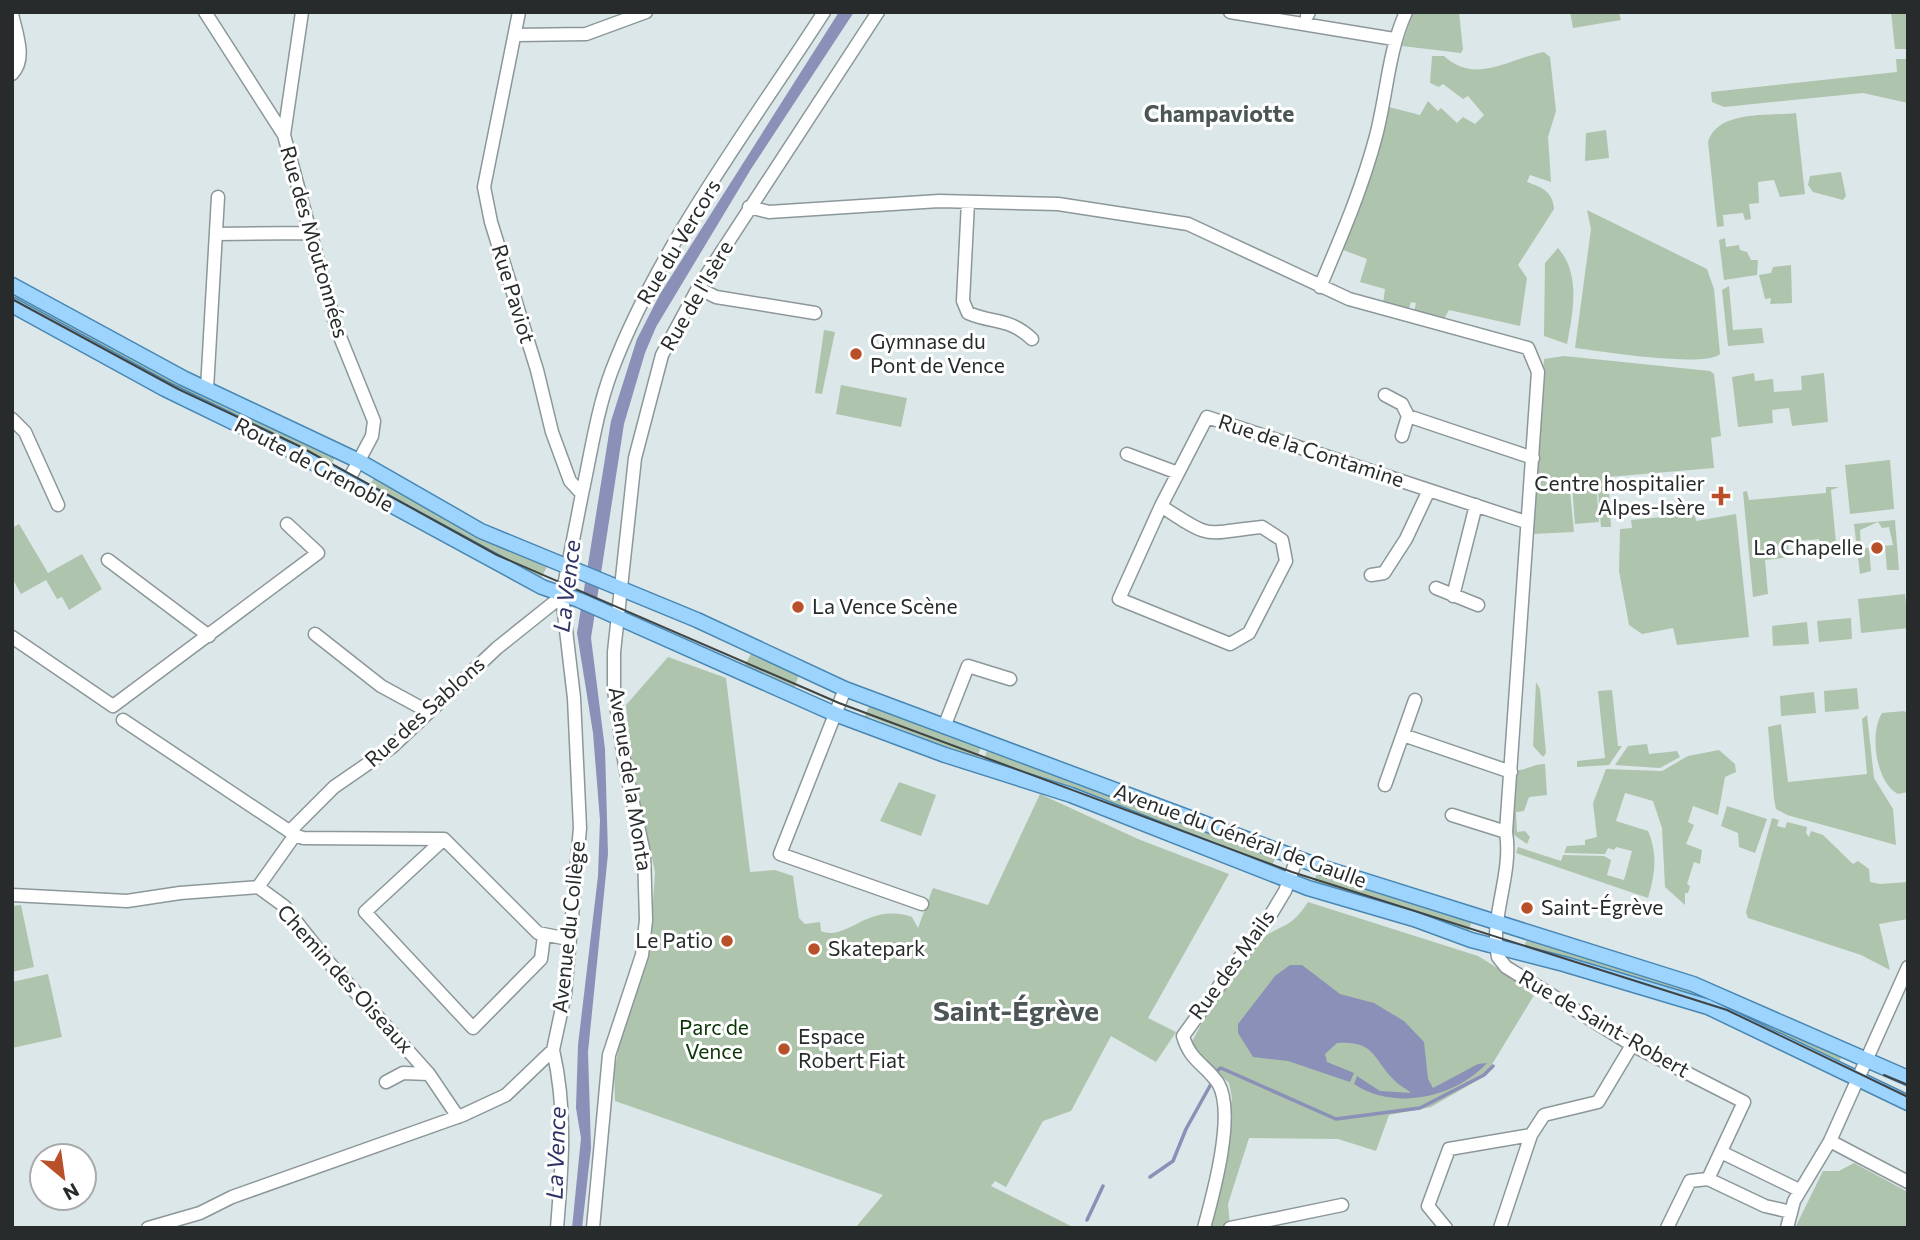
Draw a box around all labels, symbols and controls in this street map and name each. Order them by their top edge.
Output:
district label: Champaviotte [1144,99,1294,127]
street label: Rue des Moutonnées [276,143,355,341]
street label: Rue du Vercors [631,174,725,308]
street label: Rue de l'Isère [654,236,737,355]
street label: Rue Paviot [488,241,541,346]
place label: Gymnase du Pont de Vence [870,328,1005,377]
marker: Gymnase du Pont de Vence [848,346,864,362]
street label: Rue de la Contamine [1215,408,1407,491]
street label: Route de Grenoble [231,411,398,516]
place label: Centre hospitalier Alpes-Isère [1534,470,1705,519]
marker: Centre hospitalier Alpes-Isère [1711,486,1731,506]
place label: La Chapelle [1753,534,1863,559]
water label: La Vence [546,538,586,634]
marker: La Chapelle [1869,540,1885,556]
place label: La Vence Scène [812,593,957,618]
marker: La Vence Scène [790,599,806,615]
street label: Rue des Sablons [359,650,489,771]
street label: Avenue de la Monta [605,685,658,872]
street label: Avenue du Général de Gaulle [1111,777,1370,892]
street label: Avenue du Collège [546,840,589,1014]
place label: Saint-Égrève [1541,894,1663,919]
street label: Chemin des Oiseaux [273,899,419,1057]
marker: Saint-Égrève [1519,900,1535,916]
street label: Rue des Mails [1183,905,1279,1024]
place label: Le Patio [635,927,713,952]
marker: Le Patio [719,933,735,949]
place label: Skatepark [828,935,925,960]
marker: Skatepark [806,941,822,957]
street label: Rue de Saint-Robert [1515,964,1694,1082]
district label: Saint-Égrève [933,993,1099,1027]
park label: Parc de Vence [679,1014,749,1063]
place label: Espace Robert Fiat [798,1023,905,1072]
marker: Espace Robert Fiat [776,1041,792,1057]
water label: La Vence [539,1106,571,1200]
north arrow [28,1142,98,1212]
text: N [60,1179,83,1206]

